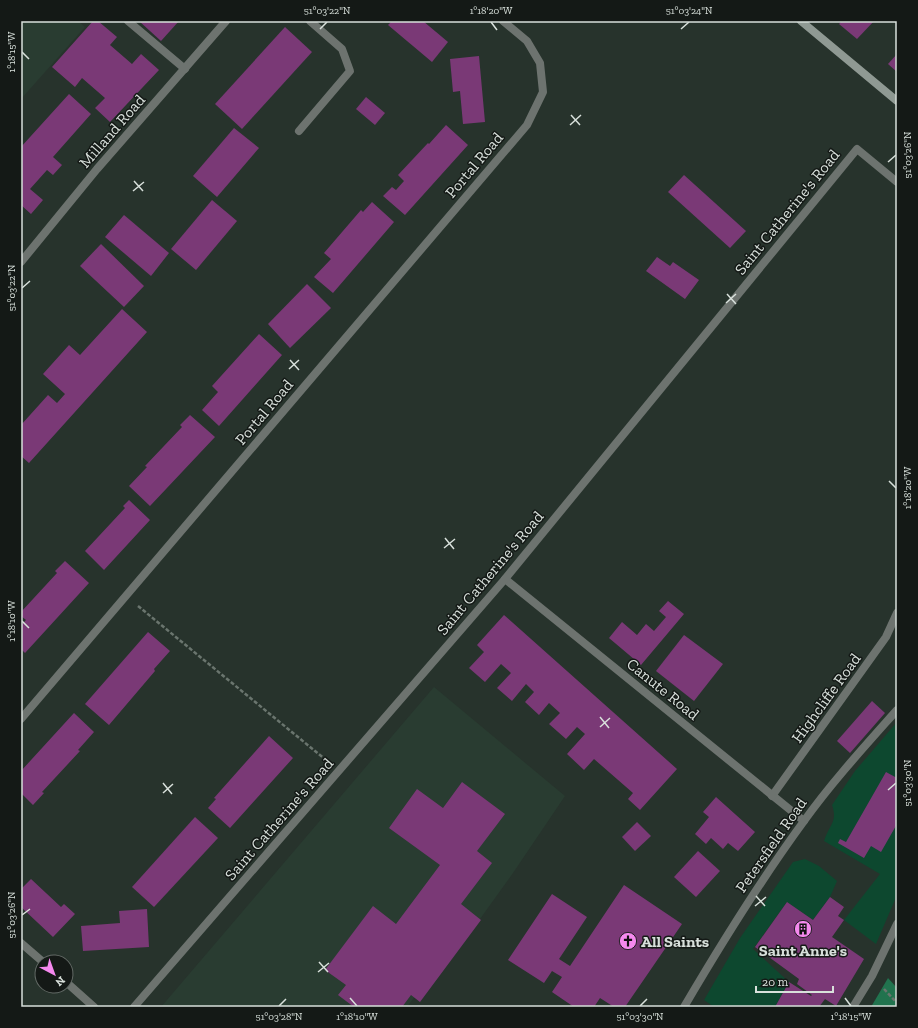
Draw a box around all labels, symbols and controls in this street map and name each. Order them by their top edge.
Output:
text: 51°03'22"N [304,5,351,17]
text: 1°18'20"W [470,5,513,17]
text: 51°03'24"N [666,5,713,17]
text: 1°18'15"W [6,31,18,72]
street label: Milland Road [75,90,149,172]
street label: Portal Road [441,128,507,202]
text: 51°03'26"N [902,131,914,178]
street label: Saint Catherine's Road [731,145,844,279]
text: 51°03'22"N [6,264,18,311]
street label: Portal Road [231,375,297,449]
text: 1°18'20"W [902,466,914,509]
street label: Saint Catherine's Road [433,507,547,639]
text: 1°18'10"W [6,600,18,642]
street label: Highcliffe Road [787,649,865,746]
street label: Canute Road [623,654,703,724]
street label: Saint Catherine's Road [221,754,337,884]
text: 51°03'30"N [902,759,914,807]
street label: Petersfield Road [731,794,811,896]
text: 51°03'26"N [6,891,18,938]
building icon: Saint Anne's [793,919,813,939]
church icon: All Saints [618,931,638,951]
place label: All Saints [641,932,709,951]
place label: Saint Anne's [759,941,847,960]
north arrow [34,954,74,994]
scale bar [756,968,833,994]
text: N [52,974,68,989]
text: 20 m [762,975,789,989]
text: 51°03'28"N [256,1011,303,1023]
text: 1°18'10"W [336,1011,378,1023]
text: 51°03'30"N [616,1011,664,1023]
text: 1°18'15"W [831,1011,872,1023]

